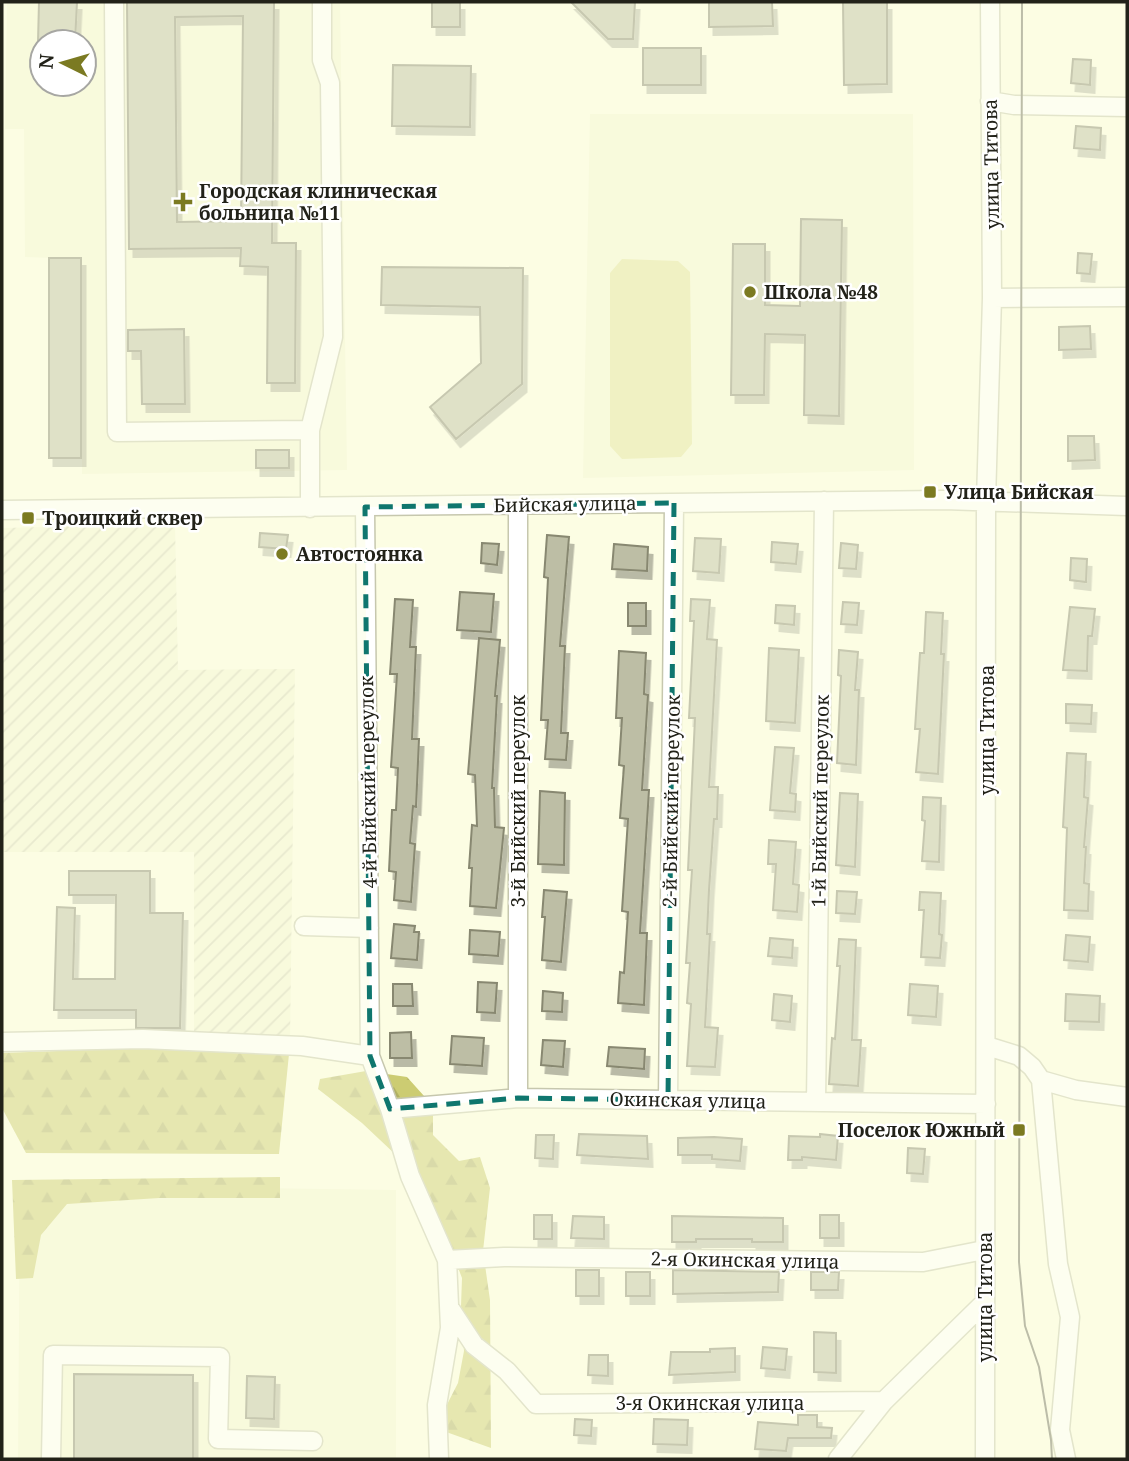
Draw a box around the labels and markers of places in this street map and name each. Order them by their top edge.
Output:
place label: Городская клиническая больница №11 [199,178,438,226]
marker: Городская клиническая больница №11 [173,192,193,212]
place label: Школа №48 [764,279,878,305]
marker: Школа №48 [742,284,758,300]
place label: Улица Бийская [944,479,1094,505]
marker: Улица Бийская [922,484,938,500]
place label: Троицкий сквер [42,505,203,531]
marker: Троицкий сквер [20,510,36,526]
place label: Автостоянка [296,541,423,567]
marker: Автостоянка [274,546,290,562]
place label: Поселок Южный [838,1117,1005,1143]
marker: Поселок Южный [1011,1122,1027,1138]

